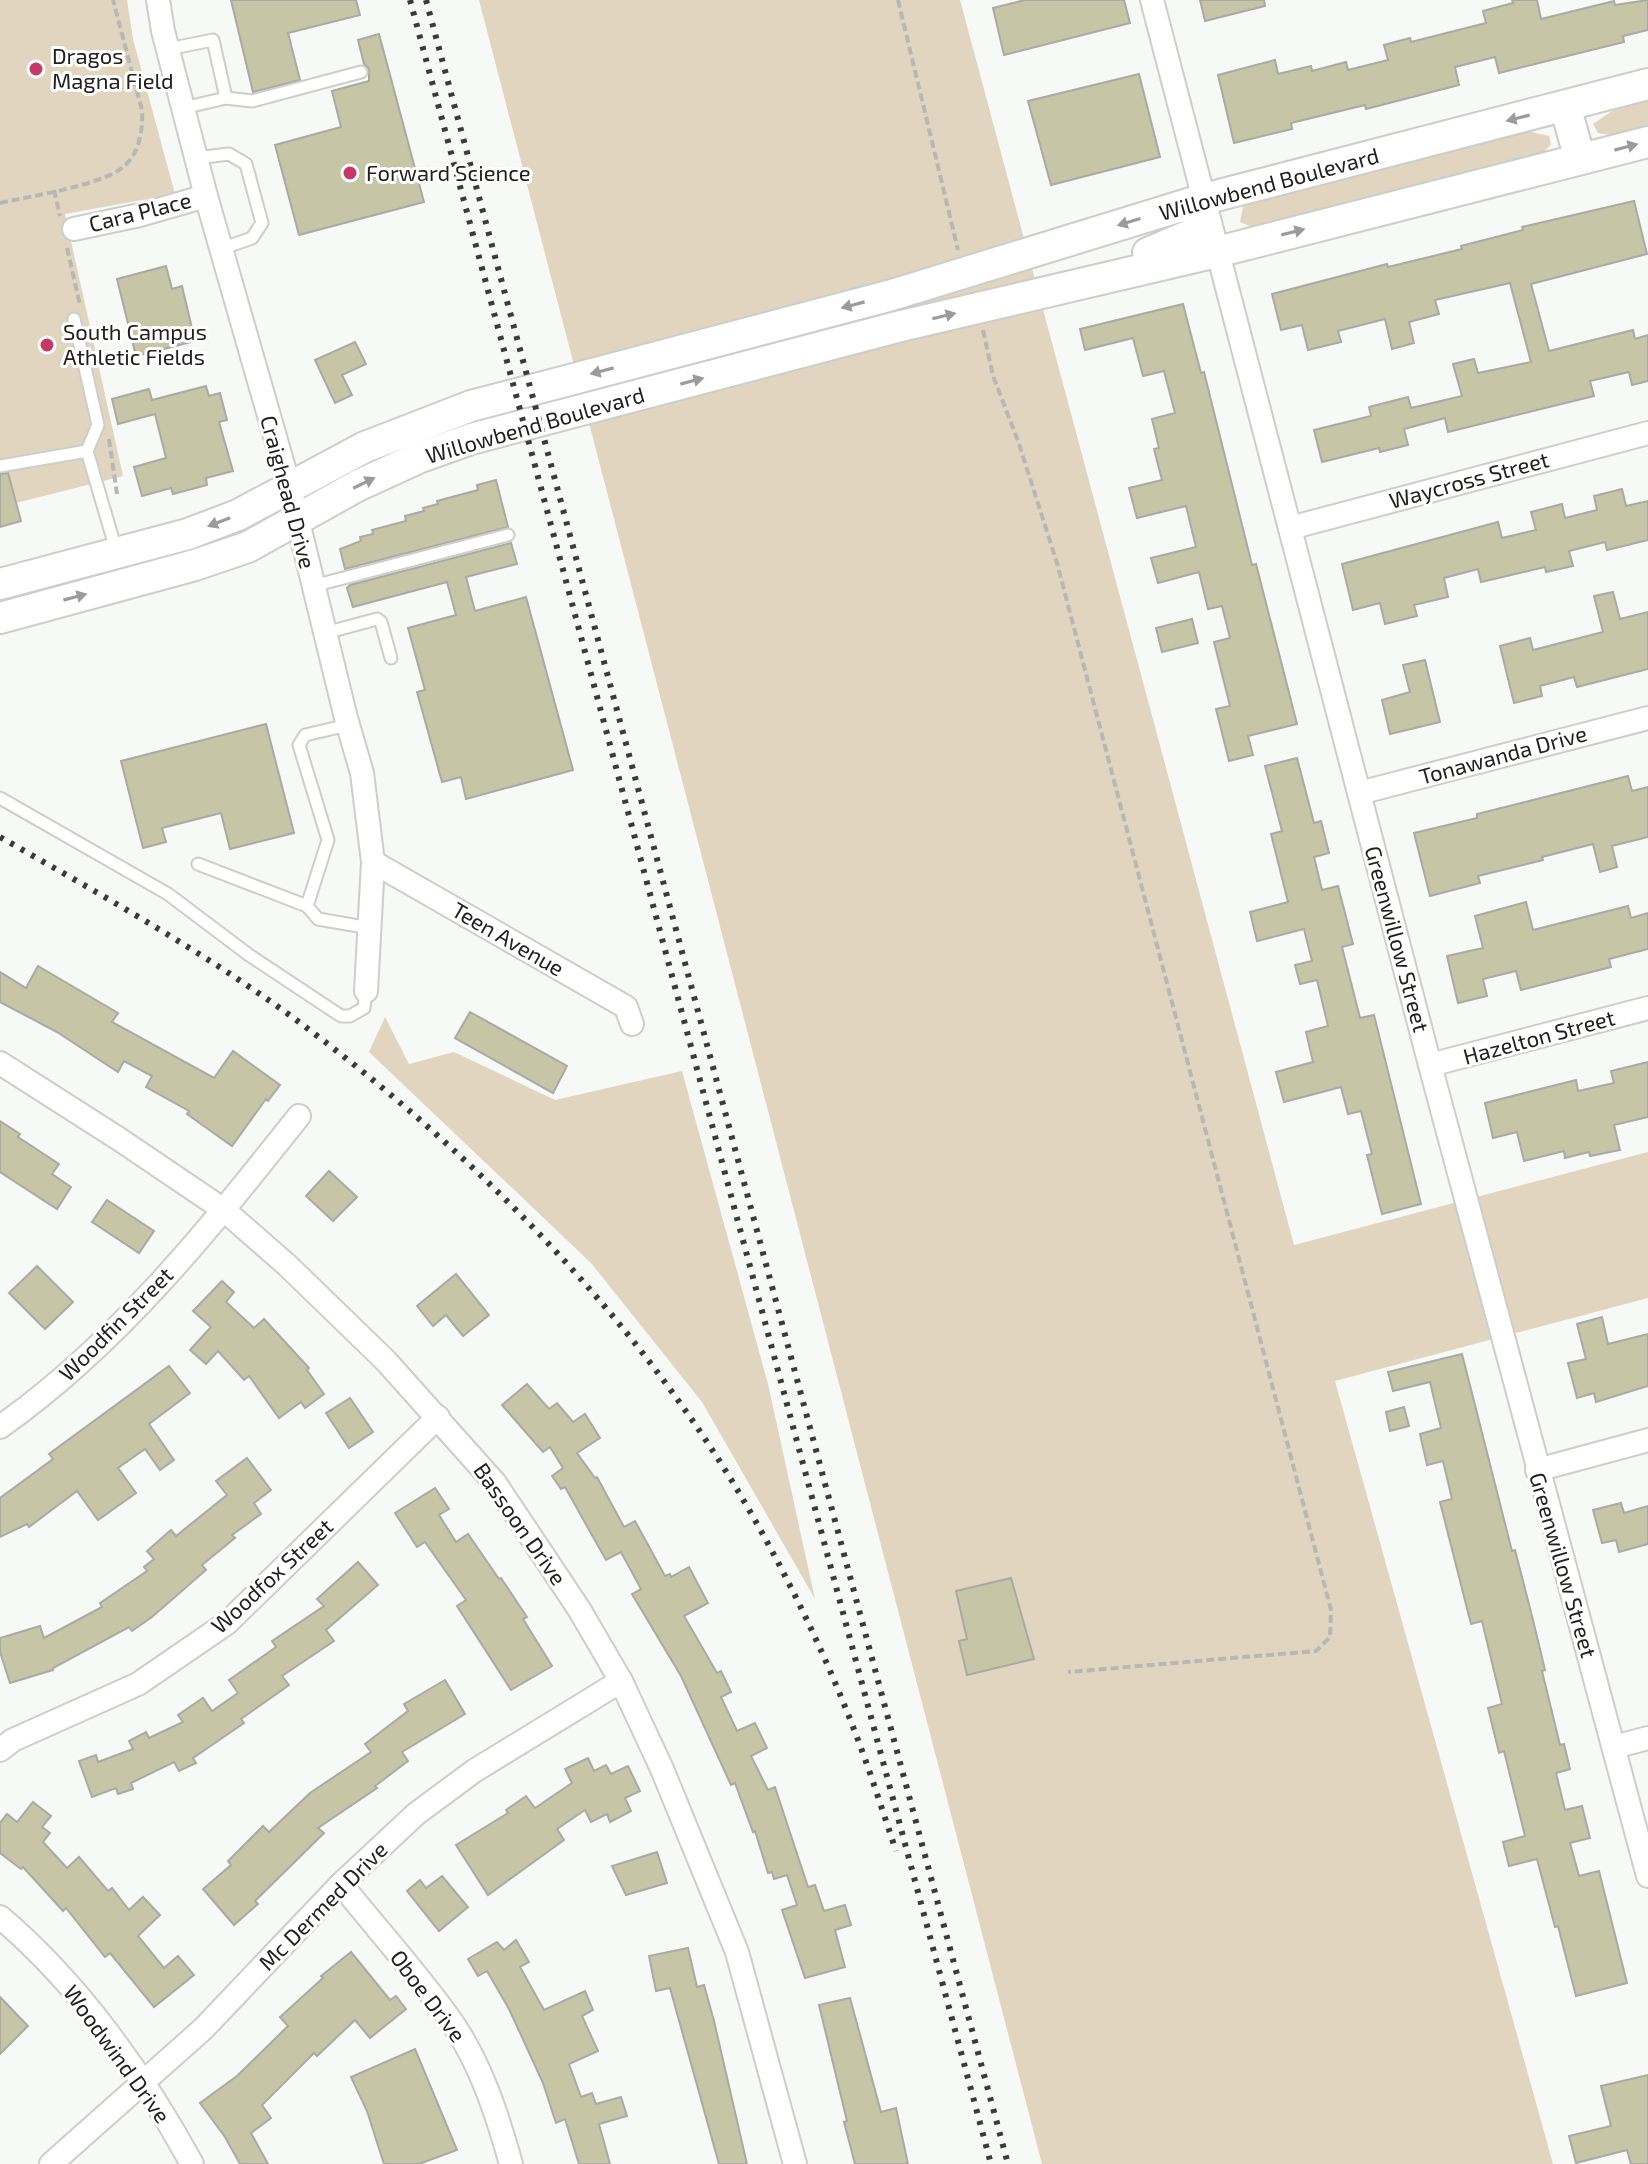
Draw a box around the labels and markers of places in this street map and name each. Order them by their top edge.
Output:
place label: Dragos Magna Field [52,42,174,93]
marker: Dragos Magna Field [27,60,45,78]
place label: Forward Science [366,159,531,185]
marker: Forward Science [341,164,359,182]
place label: South Campus Athletic Fields [63,318,207,369]
marker: South Campus Athletic Fields [38,336,56,354]

